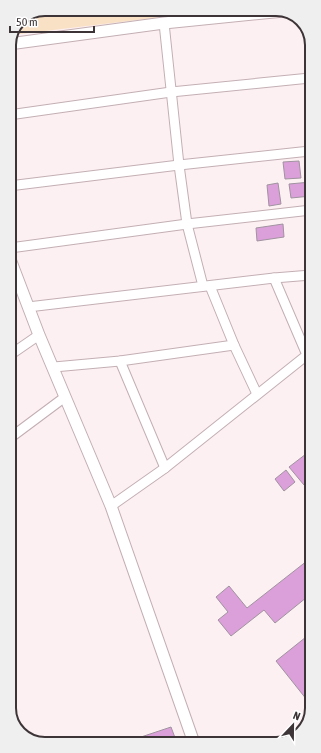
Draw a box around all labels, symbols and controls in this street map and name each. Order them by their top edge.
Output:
scale bar [10,8,94,34]
text: 50 m [16,15,38,29]
north arrow [273,705,313,745]
text: N [291,709,302,723]

